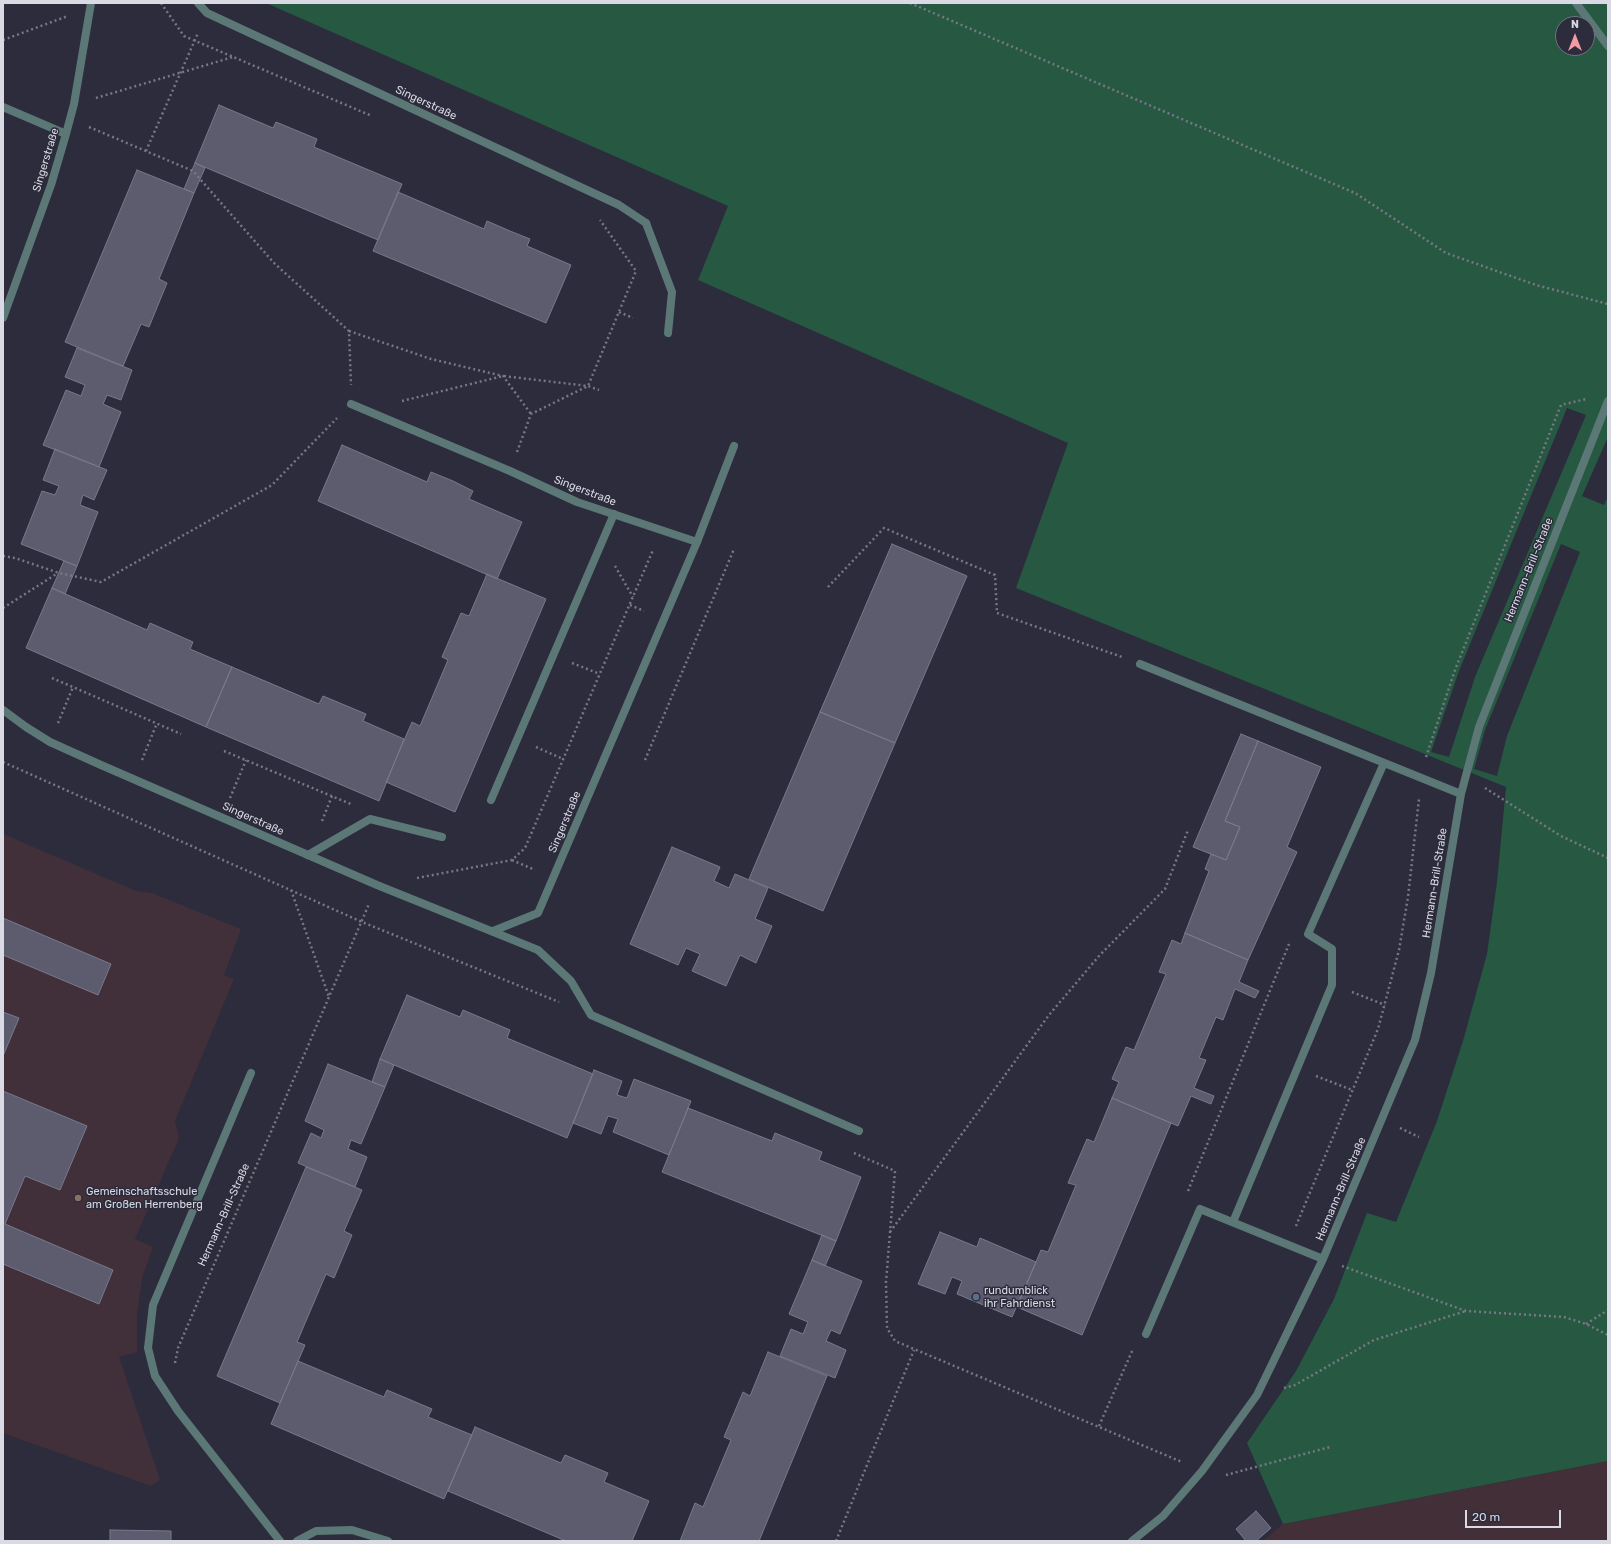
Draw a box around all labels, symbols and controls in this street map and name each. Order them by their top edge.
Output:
north arrow [1555,16,1595,56]
text: N [1571,18,1579,31]
street label: Singerstraße [393,83,459,123]
street label: Singerstraße [30,127,62,193]
street label: Singerstraße [552,473,618,509]
street label: Hermann-Brill-Straße [1502,516,1556,624]
street label: Singerstraße [546,789,584,855]
street label: Singerstraße [220,800,286,838]
street label: Hermann-Brill-Straße [1420,827,1450,939]
street label: Hermann-Brill-Straße [1313,1135,1369,1243]
street label: Hermann-Brill-Straße [195,1162,253,1268]
place label: Gemeinschaftsschule am Großen Herrenberg [86,1185,203,1211]
marker: Gemeinschaftsschule am Großen Herrenberg [73,1193,83,1203]
place label: rundumblick ihr Fahrdienst [984,1284,1055,1310]
marker: rundumblick ihr Fahrdienst [971,1292,981,1302]
scale bar [1467,1502,1563,1528]
text: 20 m [1472,1510,1500,1524]

